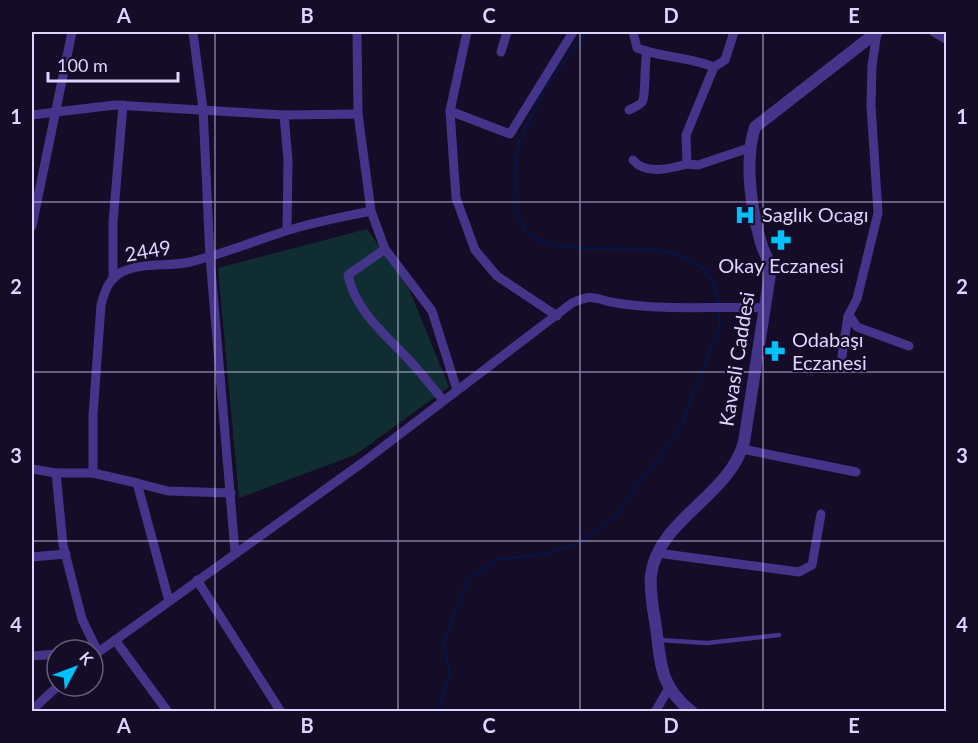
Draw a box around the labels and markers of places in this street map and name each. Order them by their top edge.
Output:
place label: Saglık Ocagı [762,202,868,226]
hospital icon: Saglık Ocagı [733,203,757,227]
pharmacy icon: Okay Eczanesi [769,228,793,252]
place label: Okay Eczanesi [718,253,844,277]
place label: Odabaşı Eczanesi [792,327,867,374]
pharmacy icon: Odabaşı Eczanesi [763,339,787,363]

